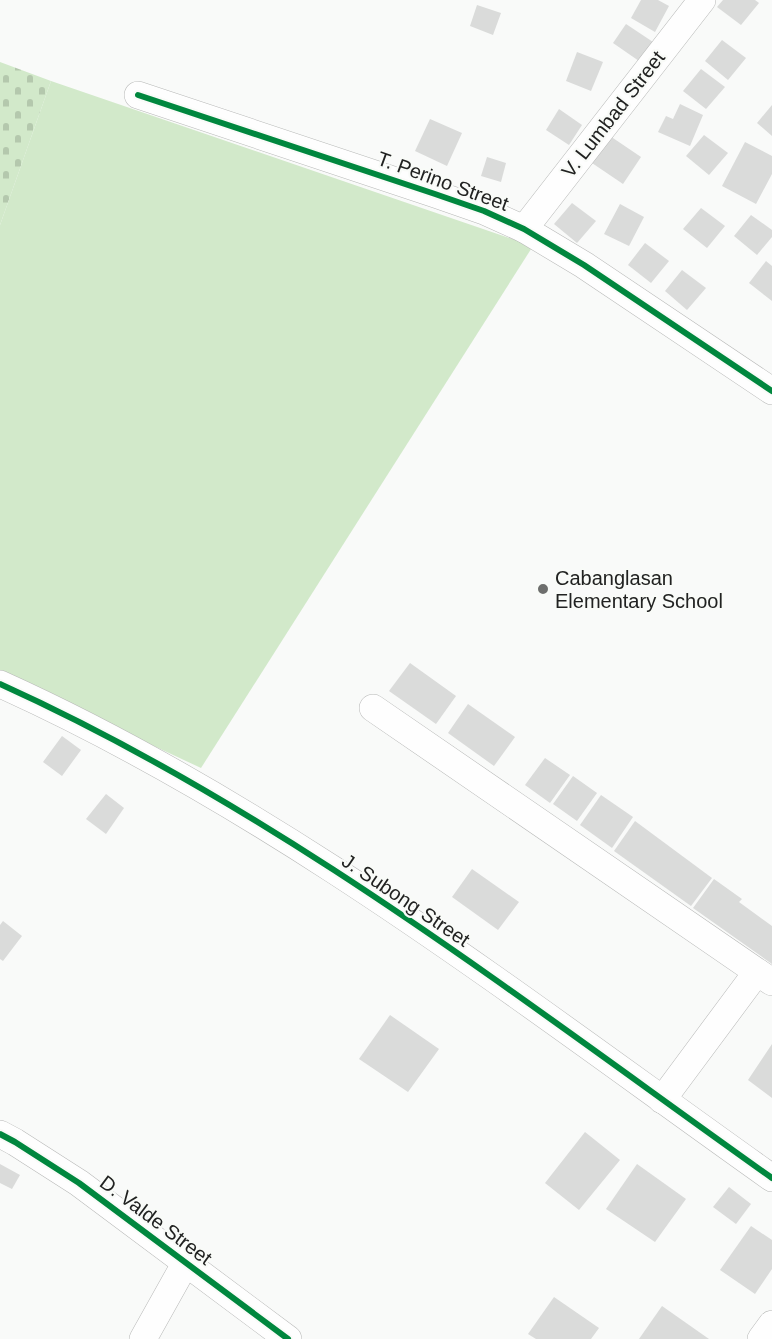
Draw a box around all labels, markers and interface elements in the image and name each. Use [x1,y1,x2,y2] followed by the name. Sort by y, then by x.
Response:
[557,46,669,181] street label: V. Lumbad Street
[374,147,512,215] street label: T. Perino Street
[555,567,723,612] place label: Cabanglasan Elementary School
[536,582,550,596] marker: Cabanglasan Elementary School
[338,849,474,951] street label: J. Subong Street
[96,1171,217,1269] street label: D. Valde Street

